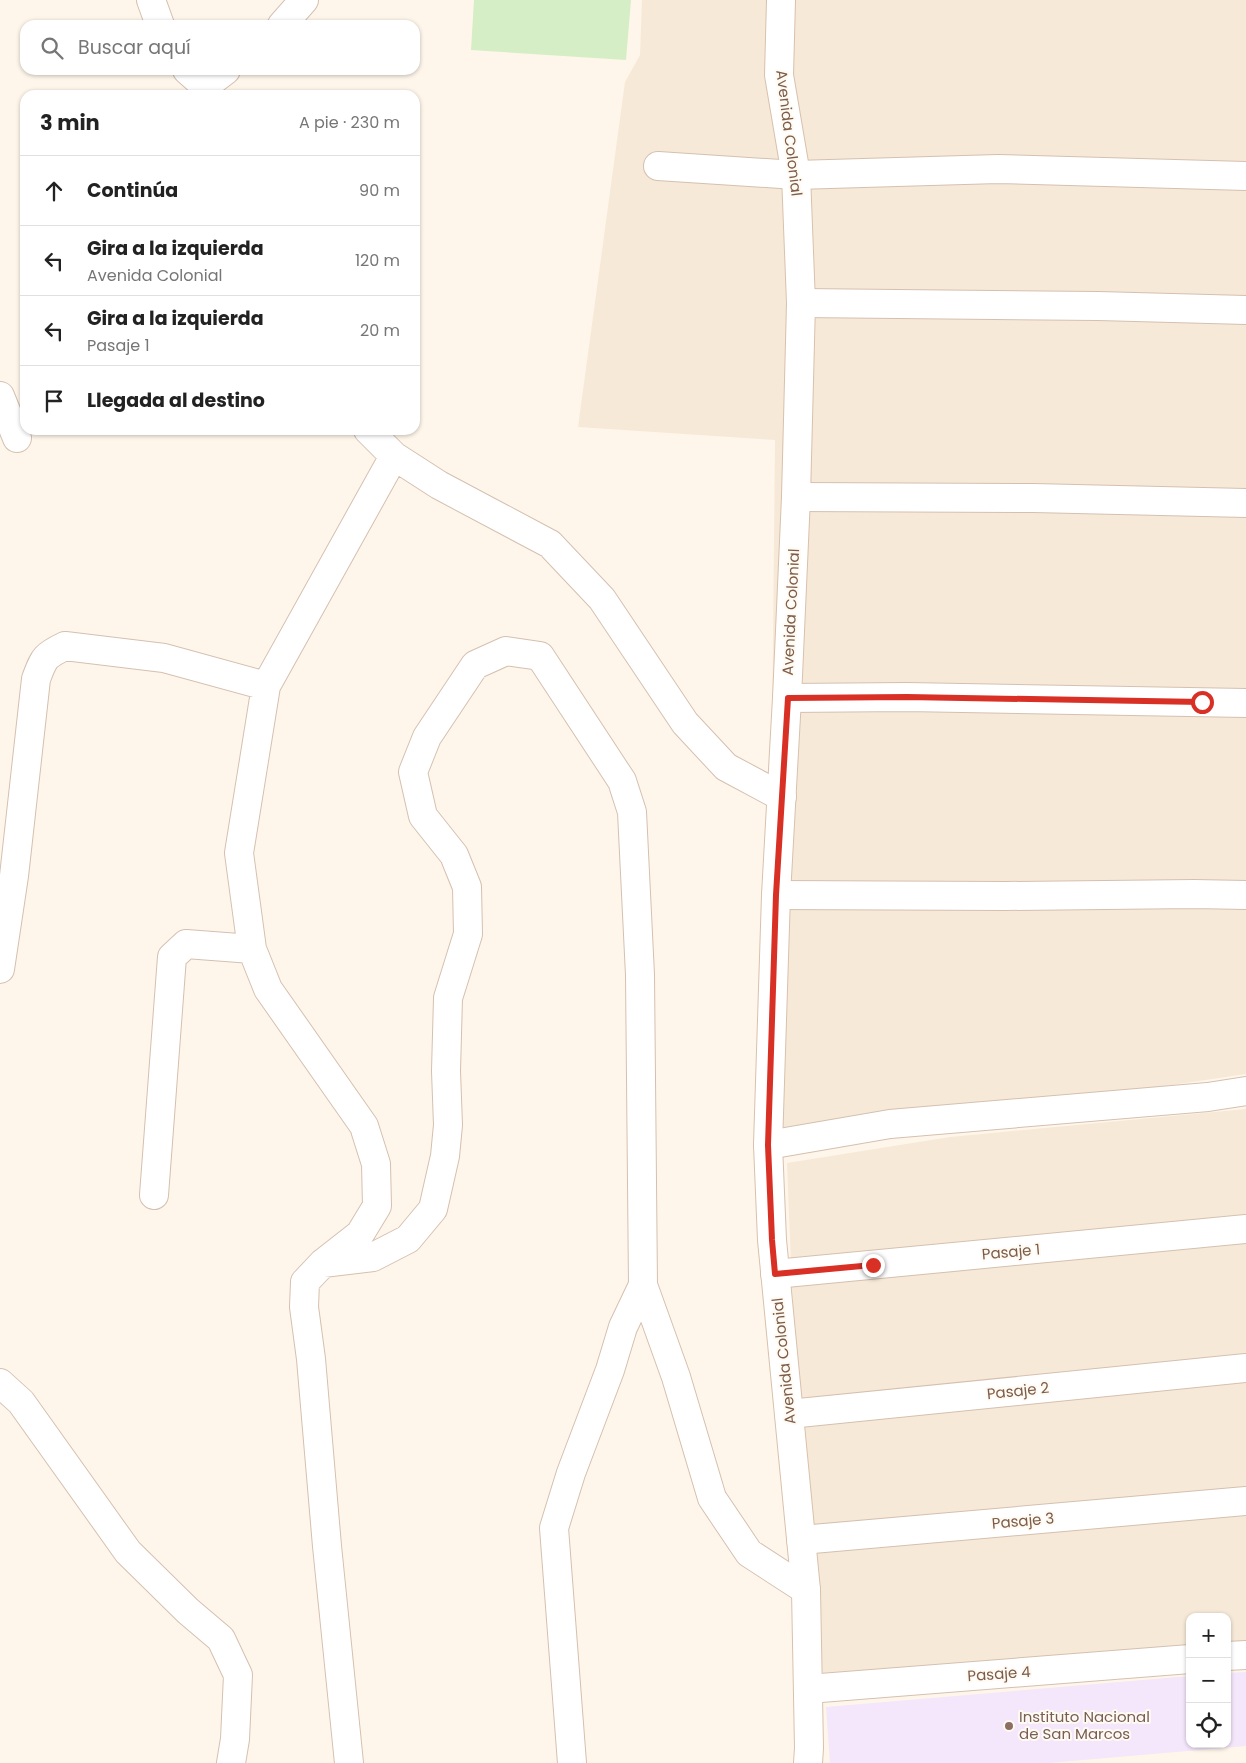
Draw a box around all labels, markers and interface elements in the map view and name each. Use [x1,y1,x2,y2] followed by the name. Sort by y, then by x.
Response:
[20,20,420,75] search box
[38,34,66,62] icon: search
[78,34,191,61] text: Buscar aquí
[771,69,808,197] street label: Avenida Colonial
[40,108,100,137] text: 3 min
[299,111,400,134] text: A pie · 230 m
[40,177,68,205] icon: ahead
[87,177,178,204] text: Continúa
[359,179,400,202] text: 90 m
[87,235,264,262] text: Gira a la izquierda
[40,247,68,275] icon: left
[355,249,400,272] text: 120 m
[87,264,222,287] text: Avenida Colonial
[87,305,264,332] text: Gira a la izquierda
[40,317,68,345] icon: left
[360,319,400,342] text: 20 m
[87,334,150,357] text: Pasaje 1
[40,387,68,415] icon: arrive
[87,387,265,414] text: Llegada al destino
[777,548,804,676] street label: Avenida Colonial
[1191,691,1214,714] route start
[981,1238,1041,1265] street label: Pasaje 1
[862,1254,885,1277] route end
[766,1297,801,1425] street label: Avenida Colonial
[986,1377,1050,1404] street label: Pasaje 2
[991,1507,1055,1534] street label: Pasaje 3
[1186,1613,1231,1748] map controls
[1186,1613,1231,1658] button: +
[1186,1658,1231,1703] button: −
[967,1661,1031,1686] street label: Pasaje 4
[1186,1703,1231,1748] button: locate
[1019,1706,1150,1744] place label: Instituto Nacional de San Marcos
[1003,1720,1015,1732] marker: Instituto Nacional de San Marcos

